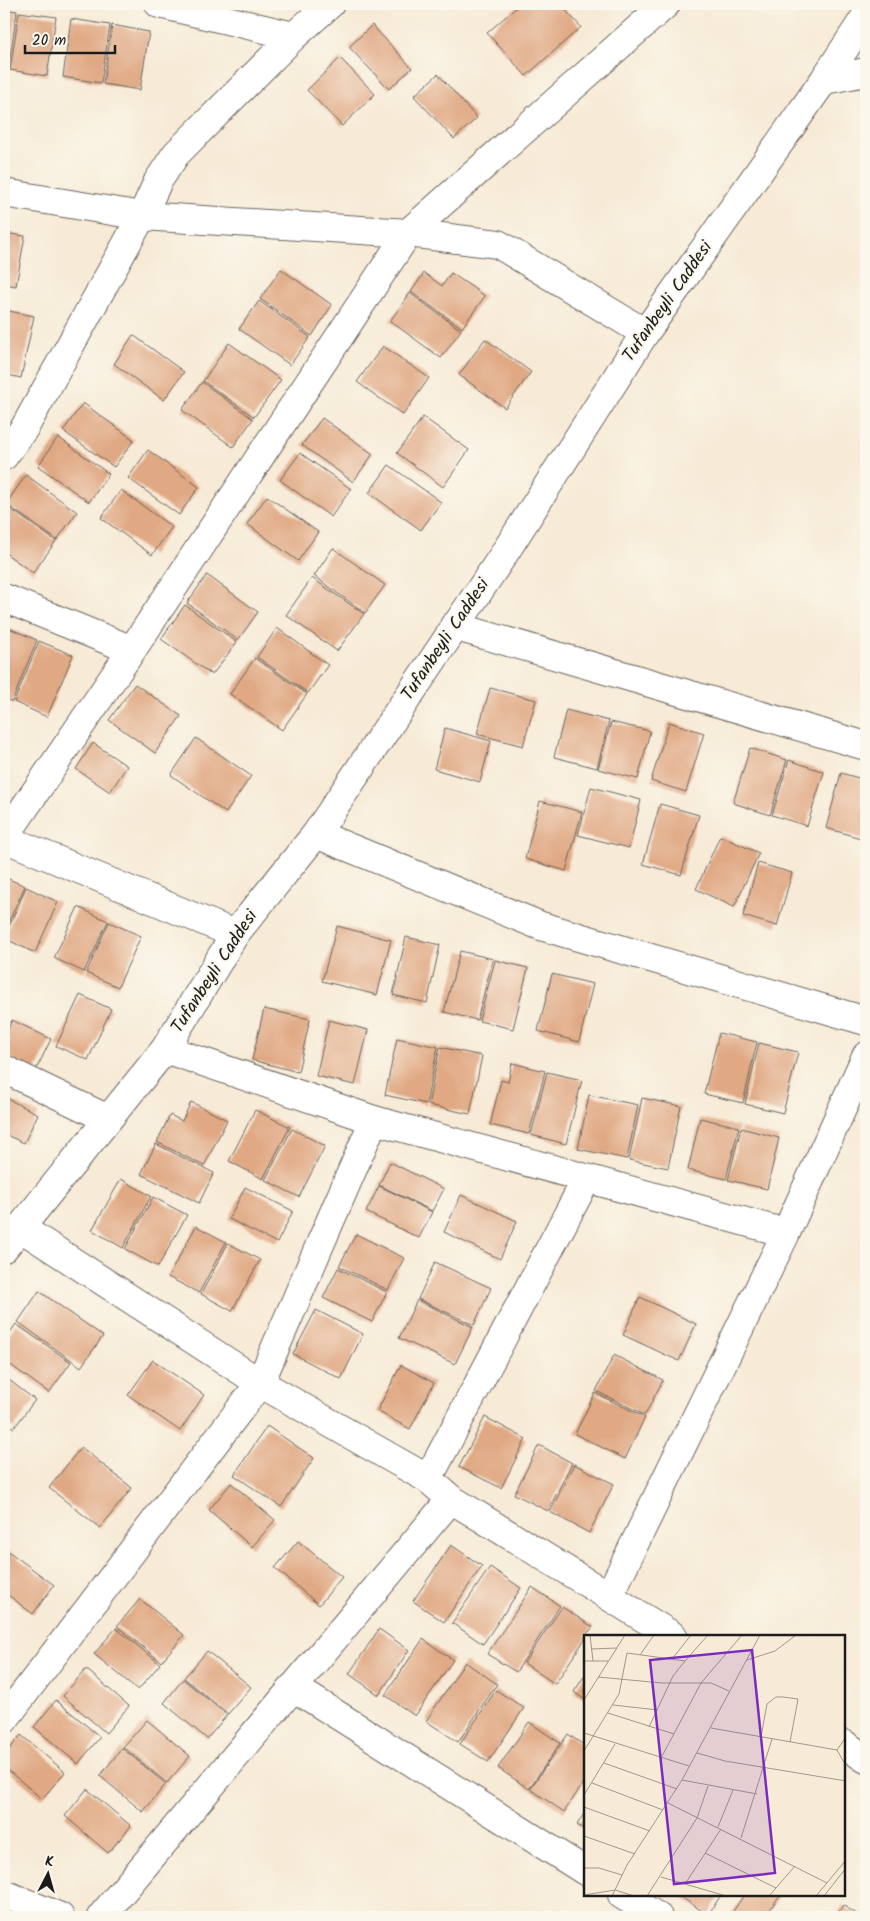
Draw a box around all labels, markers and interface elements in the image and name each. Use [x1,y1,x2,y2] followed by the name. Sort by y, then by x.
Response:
[25,22,115,54] scale bar
[32,29,66,53] text: 20 m
[615,235,721,369] street label: Tufanbeyli Caddesi
[394,572,498,707] street label: Tufanbeyli Caddesi
[164,904,266,1040] street label: Tufanbeyli Caddesi
[584,1635,845,1896] inset map
[22,1848,72,1898] north arrow
[44,1851,55,1874] text: K

